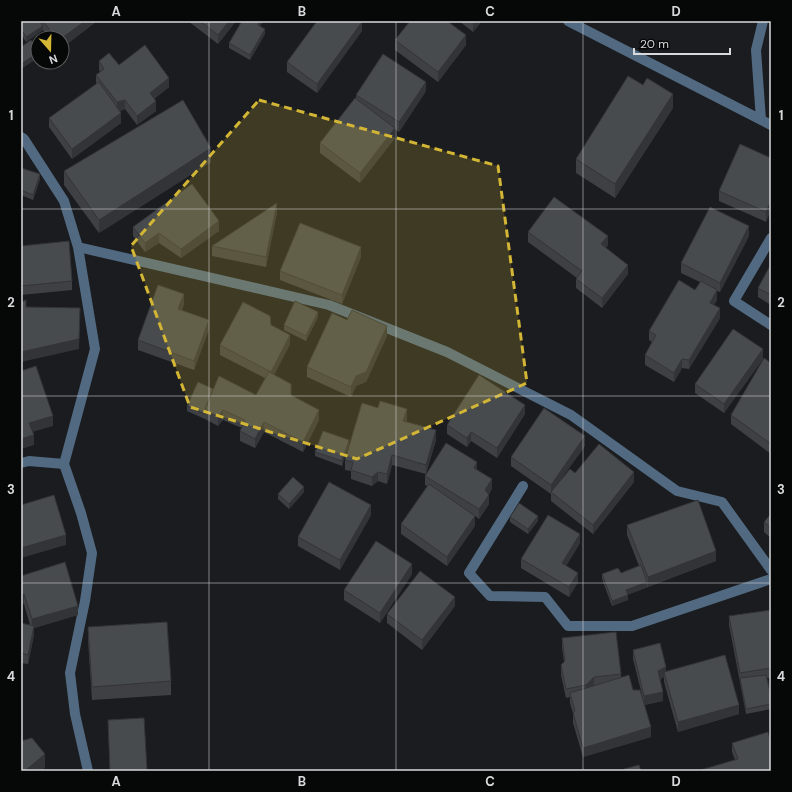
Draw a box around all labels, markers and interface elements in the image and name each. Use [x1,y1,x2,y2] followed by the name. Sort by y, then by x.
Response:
[111,3,121,20] text: A
[298,3,306,20] text: B
[485,3,495,20] text: C
[671,3,681,20] text: D
[30,30,70,70] north arrow
[634,30,730,56] scale bar
[640,36,669,52] text: 20 m
[47,51,60,67] text: N
[9,107,13,124] text: 1
[779,107,783,124] text: 1
[7,294,15,311] text: 2
[777,294,785,311] text: 2
[7,481,15,498] text: 3
[777,481,785,498] text: 3
[7,668,15,685] text: 4
[777,668,785,685] text: 4
[111,773,121,790] text: A
[298,773,306,790] text: B
[485,773,495,790] text: C
[671,773,681,790] text: D

